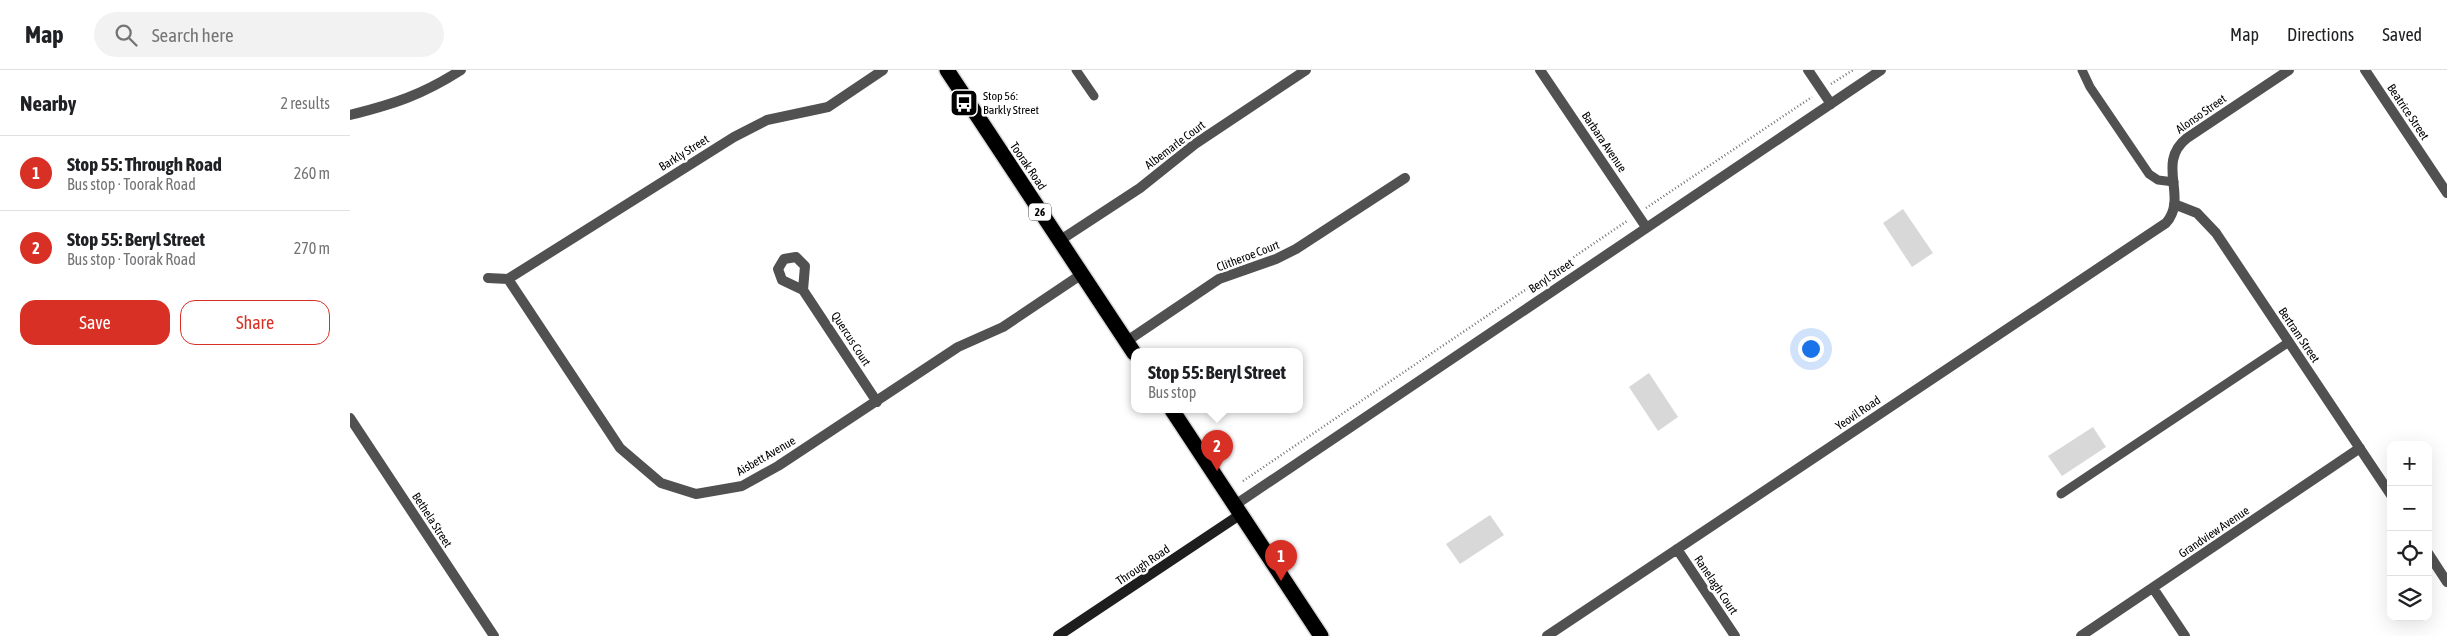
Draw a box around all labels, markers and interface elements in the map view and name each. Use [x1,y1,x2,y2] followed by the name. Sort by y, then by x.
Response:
[94,12,444,57] search box
[25,21,64,48] text: Map
[112,21,140,49] icon: search
[152,24,234,46] text: Search here
[2230,24,2259,45] text: Map
[2287,24,2354,45] text: Directions
[2382,24,2422,45] text: Saved
[2384,81,2432,143] street label: Beatrice Street
[949,88,979,118] bus stop icon: Stop 56: Barkly Street
[983,89,1040,117] place label: Stop 56: Barkly Street
[20,91,76,115] text: Nearby
[2173,91,2229,136] street label: Alonso Street
[280,94,330,112] text: 2 results
[1579,109,1629,175] street label: Barbara Avenue
[1142,117,1208,172] street label: Albemarle Court
[657,132,712,174] street label: Barkly Street
[1007,139,1049,193] street label: Toorak Road
[67,153,222,175] text: Stop 55: Through Road
[32,164,40,182] text: 1
[294,164,330,182] text: 260 m
[67,175,196,193] text: Bus stop · Toorak Road
[1029,204,1051,220] road number: 26
[67,228,205,250] text: Stop 55: Beryl Street
[1215,237,1282,274] street label: Clitheroe Court
[32,239,40,257] text: 2
[294,239,330,257] text: 270 m
[67,250,196,268] text: Bus stop · Toorak Road
[1526,256,1576,296] street label: Beryl Street
[20,300,170,345] button: Save
[180,300,330,345] button: Share
[2275,305,2323,366] street label: Bertram Street
[828,309,874,369] street label: Quercus Court
[1798,336,1824,362] your location
[1131,348,1303,413] popup
[1148,361,1286,383] text: Stop 55: Beryl Street
[1148,383,1196,401] text: Bus stop
[1833,393,1883,433] street label: Yeovil Road
[1201,430,1233,471] pin: 2
[734,433,798,479] street label: Aisbett Avenue
[2387,441,2432,621] map controls
[2387,441,2432,486] button: +
[2387,486,2432,531] button: −
[409,490,455,551] street label: Bethela Street
[2176,503,2252,561] street label: Grandview Avenue
[2387,531,2432,576] button: locate
[1265,540,1297,581] pin: 1
[1114,542,1172,588] street label: Through Road
[1691,553,1741,618] street label: Ranelagh Court
[2387,576,2432,621] button: layers

